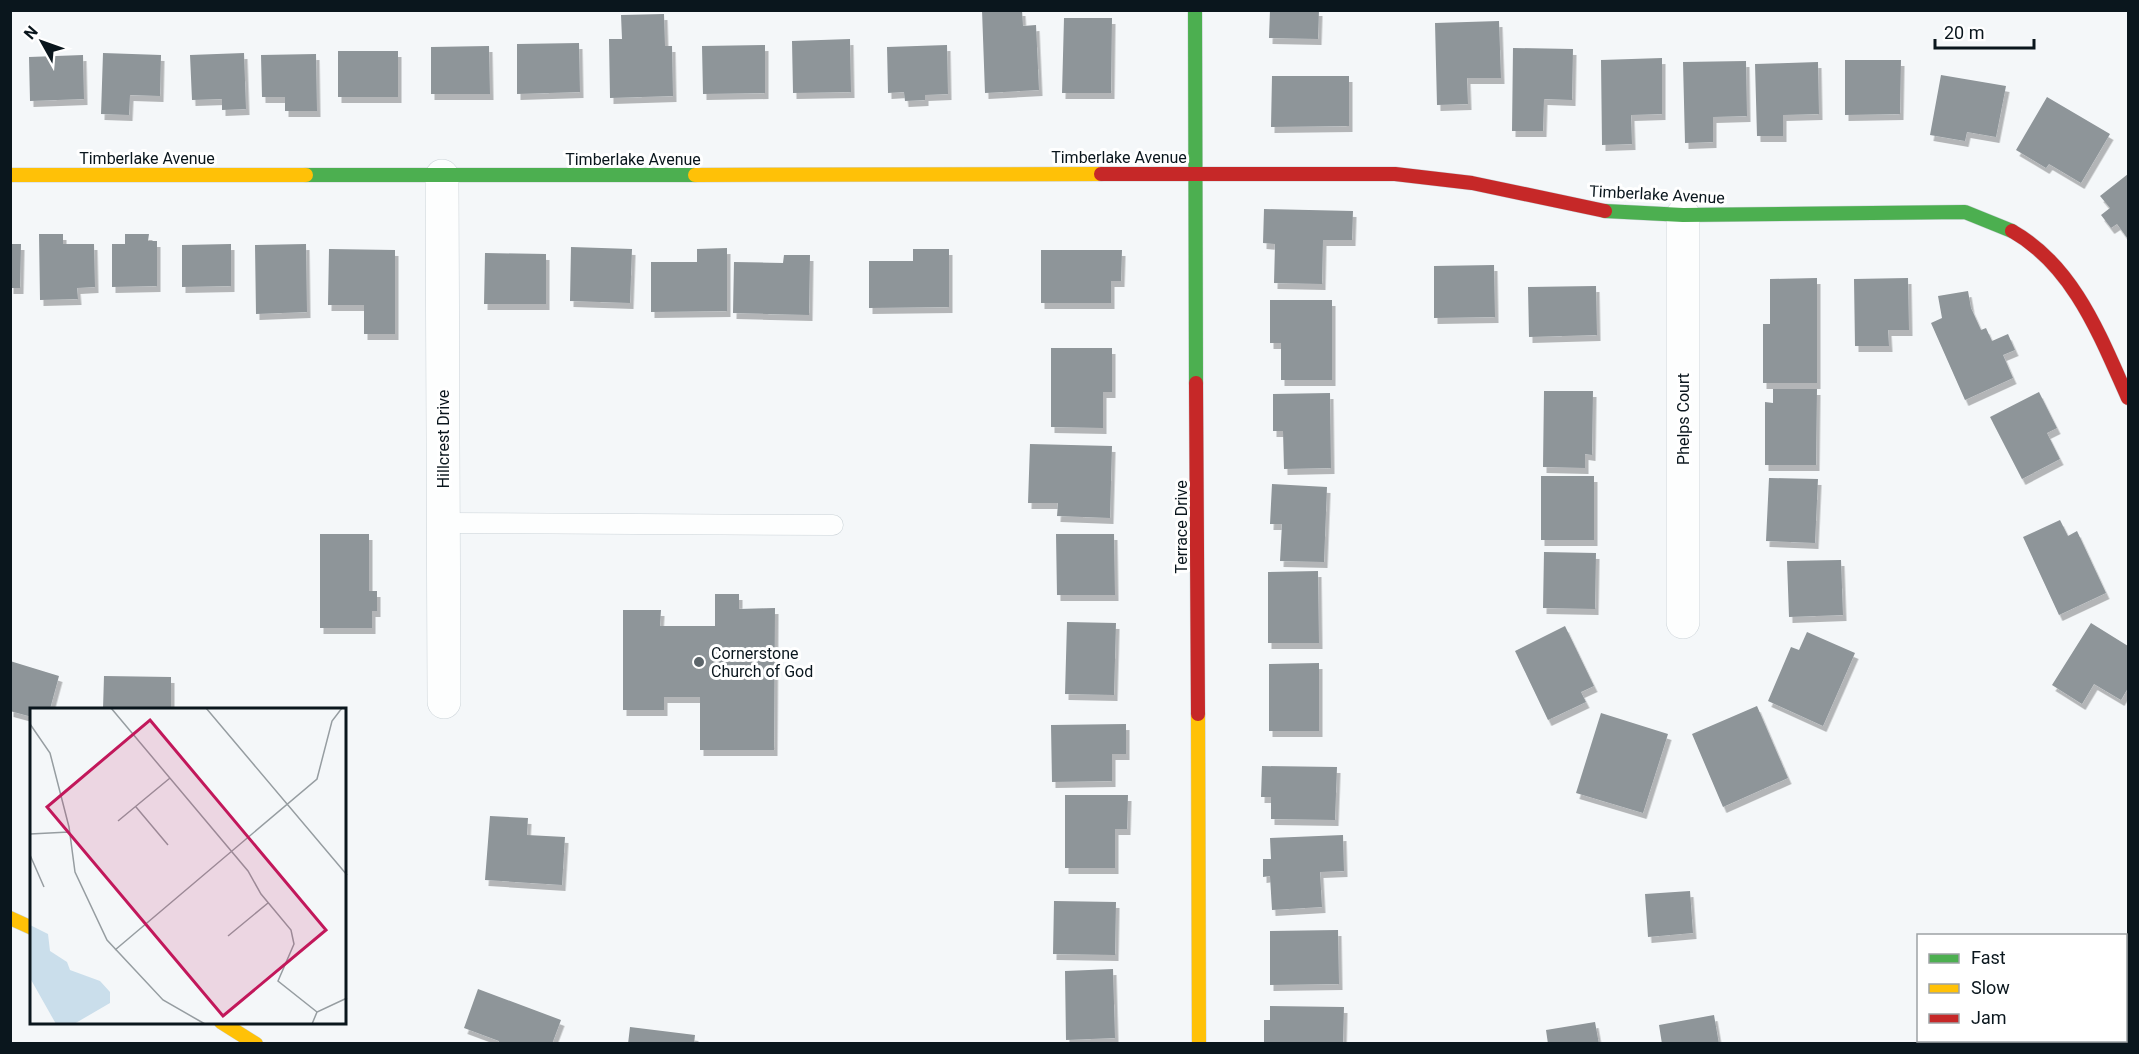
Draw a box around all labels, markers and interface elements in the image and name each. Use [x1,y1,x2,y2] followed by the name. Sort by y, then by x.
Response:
[12,12,72,72] north arrow
[1935,12,2034,50] scale bar
[20,22,42,43] text: N
[1944,22,1984,43] text: 20 m
[1051,148,1187,167] street label: Timberlake Avenue
[79,149,215,168] street label: Timberlake Avenue
[565,150,701,169] street label: Timberlake Avenue
[1589,181,1725,208] street label: Timberlake Avenue
[1674,373,1693,465] street label: Phelps Court
[434,390,453,488] street label: Hillcrest Drive
[1172,480,1191,574] street label: Terrace Drive
[711,644,813,681] place label: Cornerstone Church of God
[692,655,706,669] marker: Cornerstone Church of God
[30,708,346,1024] inset map
[1917,934,2127,1042] legend
[1971,947,2006,968] text: Fast
[1971,977,2010,998] text: Slow
[1971,1007,2007,1028] text: Jam

